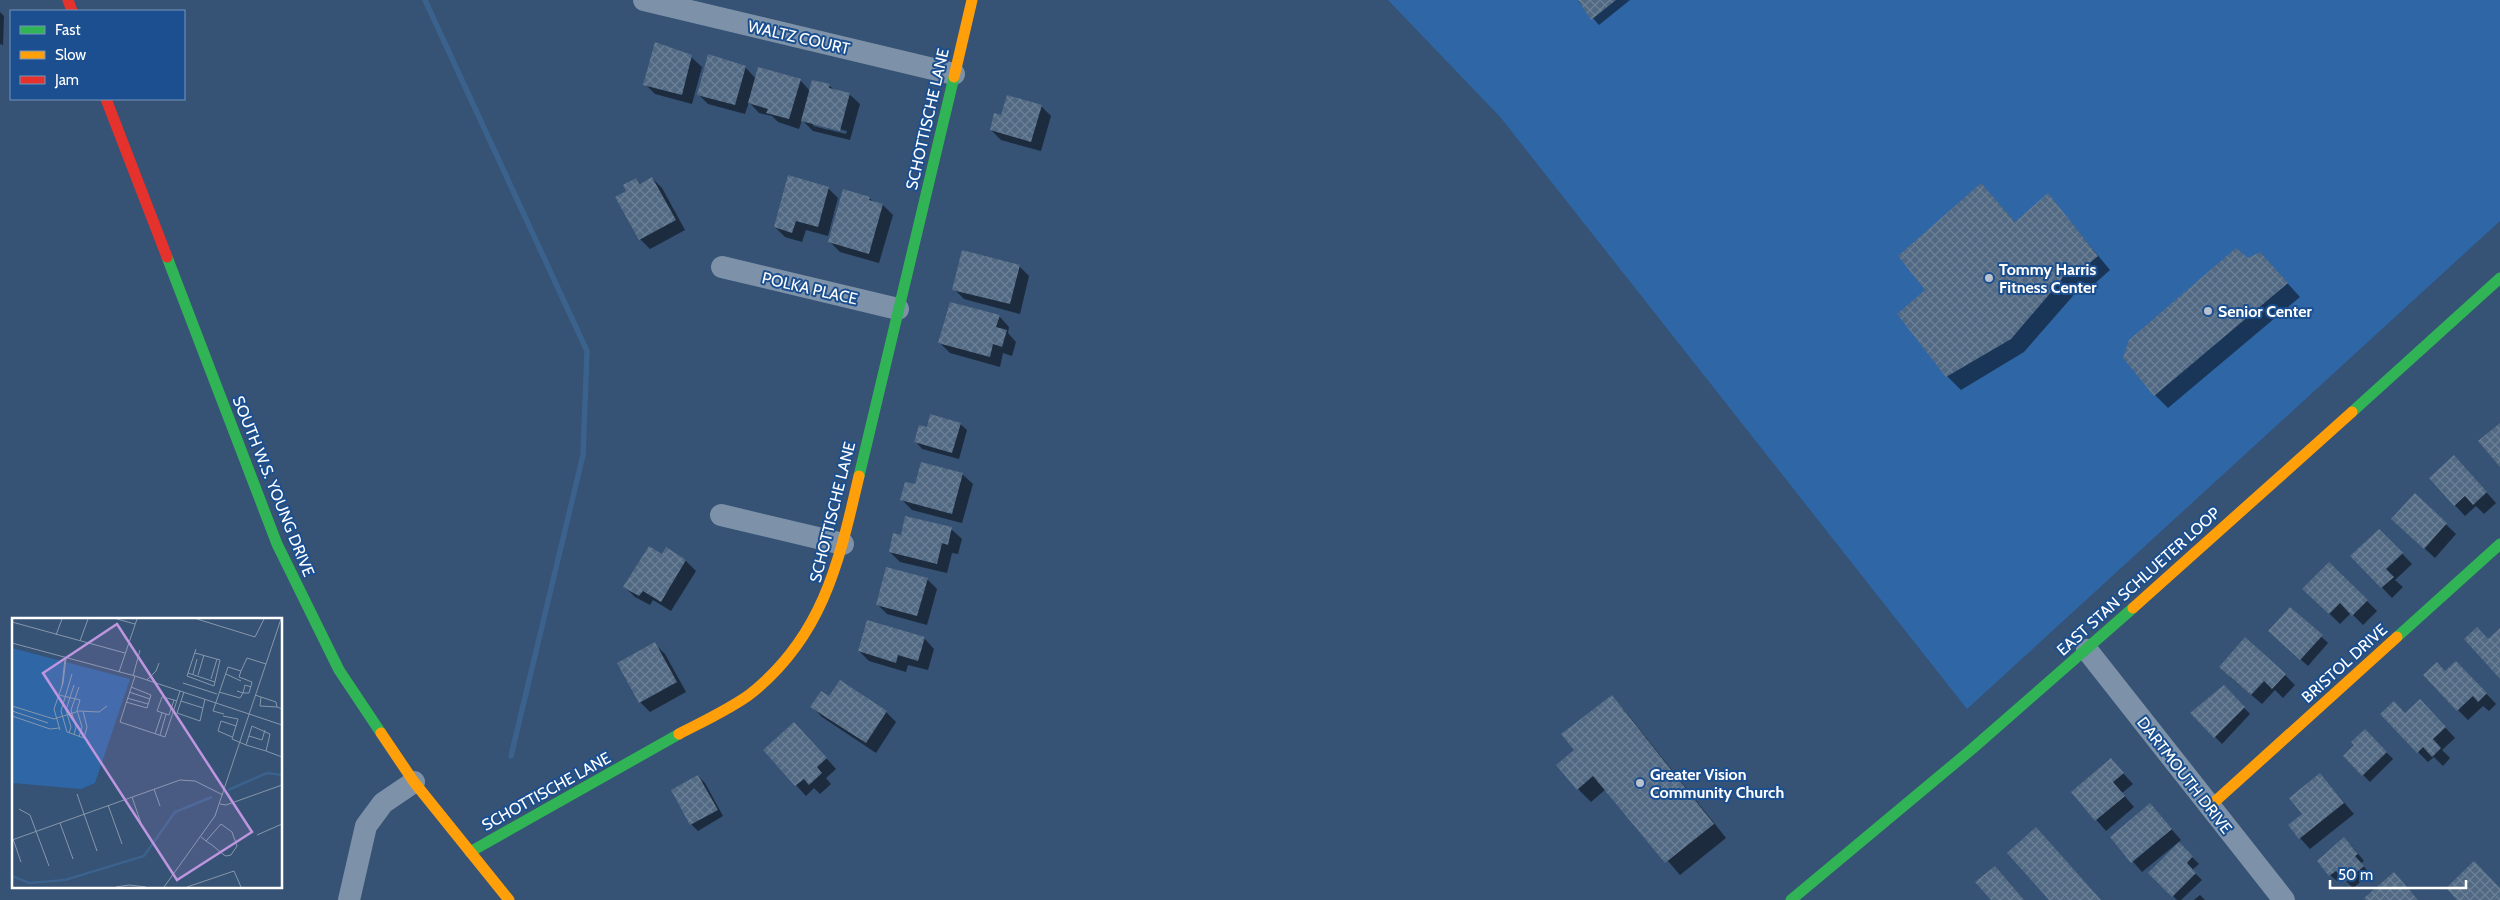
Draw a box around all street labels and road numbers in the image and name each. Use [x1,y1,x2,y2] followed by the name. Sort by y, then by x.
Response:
[746,17,852,59] street label: WALTZ COURT
[902,46,953,192] street label: SCHOTTISCHE LANE
[760,268,860,309] street label: POLKA PLACE
[229,393,319,579] street label: SOUTH W.S. YOUNG DRIVE
[806,440,859,585] street label: SCHOTTISCHE LANE
[2053,503,2224,660] street label: EAST STAN SCHLUETER LOOP
[2298,620,2391,707] street label: BRISTOL DRIVE
[2133,713,2236,838] street label: DARTMOUTH DRIVE
[478,748,614,835] street label: SCHOTTISCHE LANE

